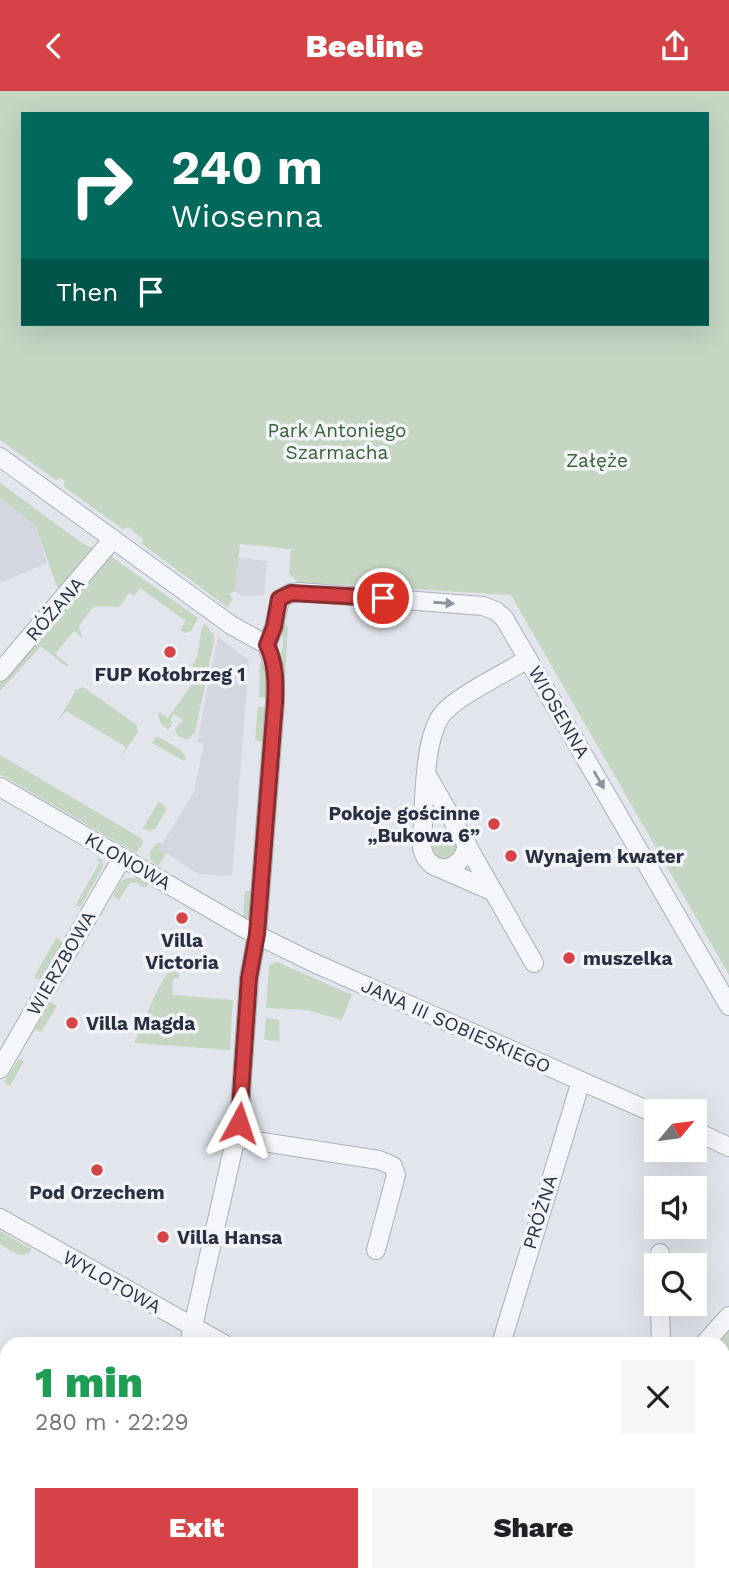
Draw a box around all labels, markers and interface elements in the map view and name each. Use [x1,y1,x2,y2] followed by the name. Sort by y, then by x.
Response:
[35,27,73,65] icon: back
[305,27,424,65] text: Beeline
[656,27,694,65] icon: share
[171,138,323,196] text: 240 m
[56,140,147,231] icon: right
[171,197,323,235] text: Wiosenna
[132,273,170,311] icon: arrive
[56,277,118,307] text: Then
[268,419,407,464] park label: Park Antoniego Szarmacha
[566,449,628,472] park label: Załęże
[353,568,413,628] pin
[21,572,89,646] street label: RÓŻANA
[364,579,402,617] icon: arrive
[433,598,455,609] one-way arrow
[162,644,178,660] marker: FUP Kołobrzeg 1
[523,662,595,763] street label: WIOSENNA
[95,663,245,686] place label: FUP Kołobrzeg 1
[592,771,605,790] one-way arrow
[329,802,480,847] place label: Pokoje gościnne „Bukowa 6”
[486,816,502,832] marker: Pokoje gościnne „Bukowa 6”
[81,827,176,895] street label: KLONOWA
[525,845,685,868] place label: Wynajem kwater
[503,848,519,864] marker: Wynajem kwater
[22,906,100,1019] street label: WIERZBOWA
[174,910,190,926] marker: Villa Victoria
[145,929,219,974] place label: Villa Victoria
[583,947,672,970] place label: muszelka
[561,950,577,966] marker: muszelka
[358,974,554,1078] street label: JANA III SOBIESKIEGO
[86,1012,195,1035] place label: Villa Magda
[64,1015,80,1031] marker: Villa Magda
[202,1086,276,1160] position arrow
[644,1099,707,1162] north arrow
[644,1099,707,1316] map controls
[89,1162,105,1178] marker: Pod Orzechem
[518,1172,562,1252] street label: PRÓŻNA
[644,1176,707,1239] button: sound
[29,1181,165,1204] place label: Pod Orzechem
[177,1226,282,1249] place label: Villa Hansa
[155,1229,171,1245] marker: Villa Hansa
[59,1246,165,1319] street label: WYLOTOWA
[644,1253,707,1316] button: search
[35,1358,143,1407] text: 1 min
[621,1360,695,1434] button: close
[35,1409,189,1436] text: 280 m · 22:29
[35,1488,358,1568] button: Exit
[372,1488,695,1568] button: Share

